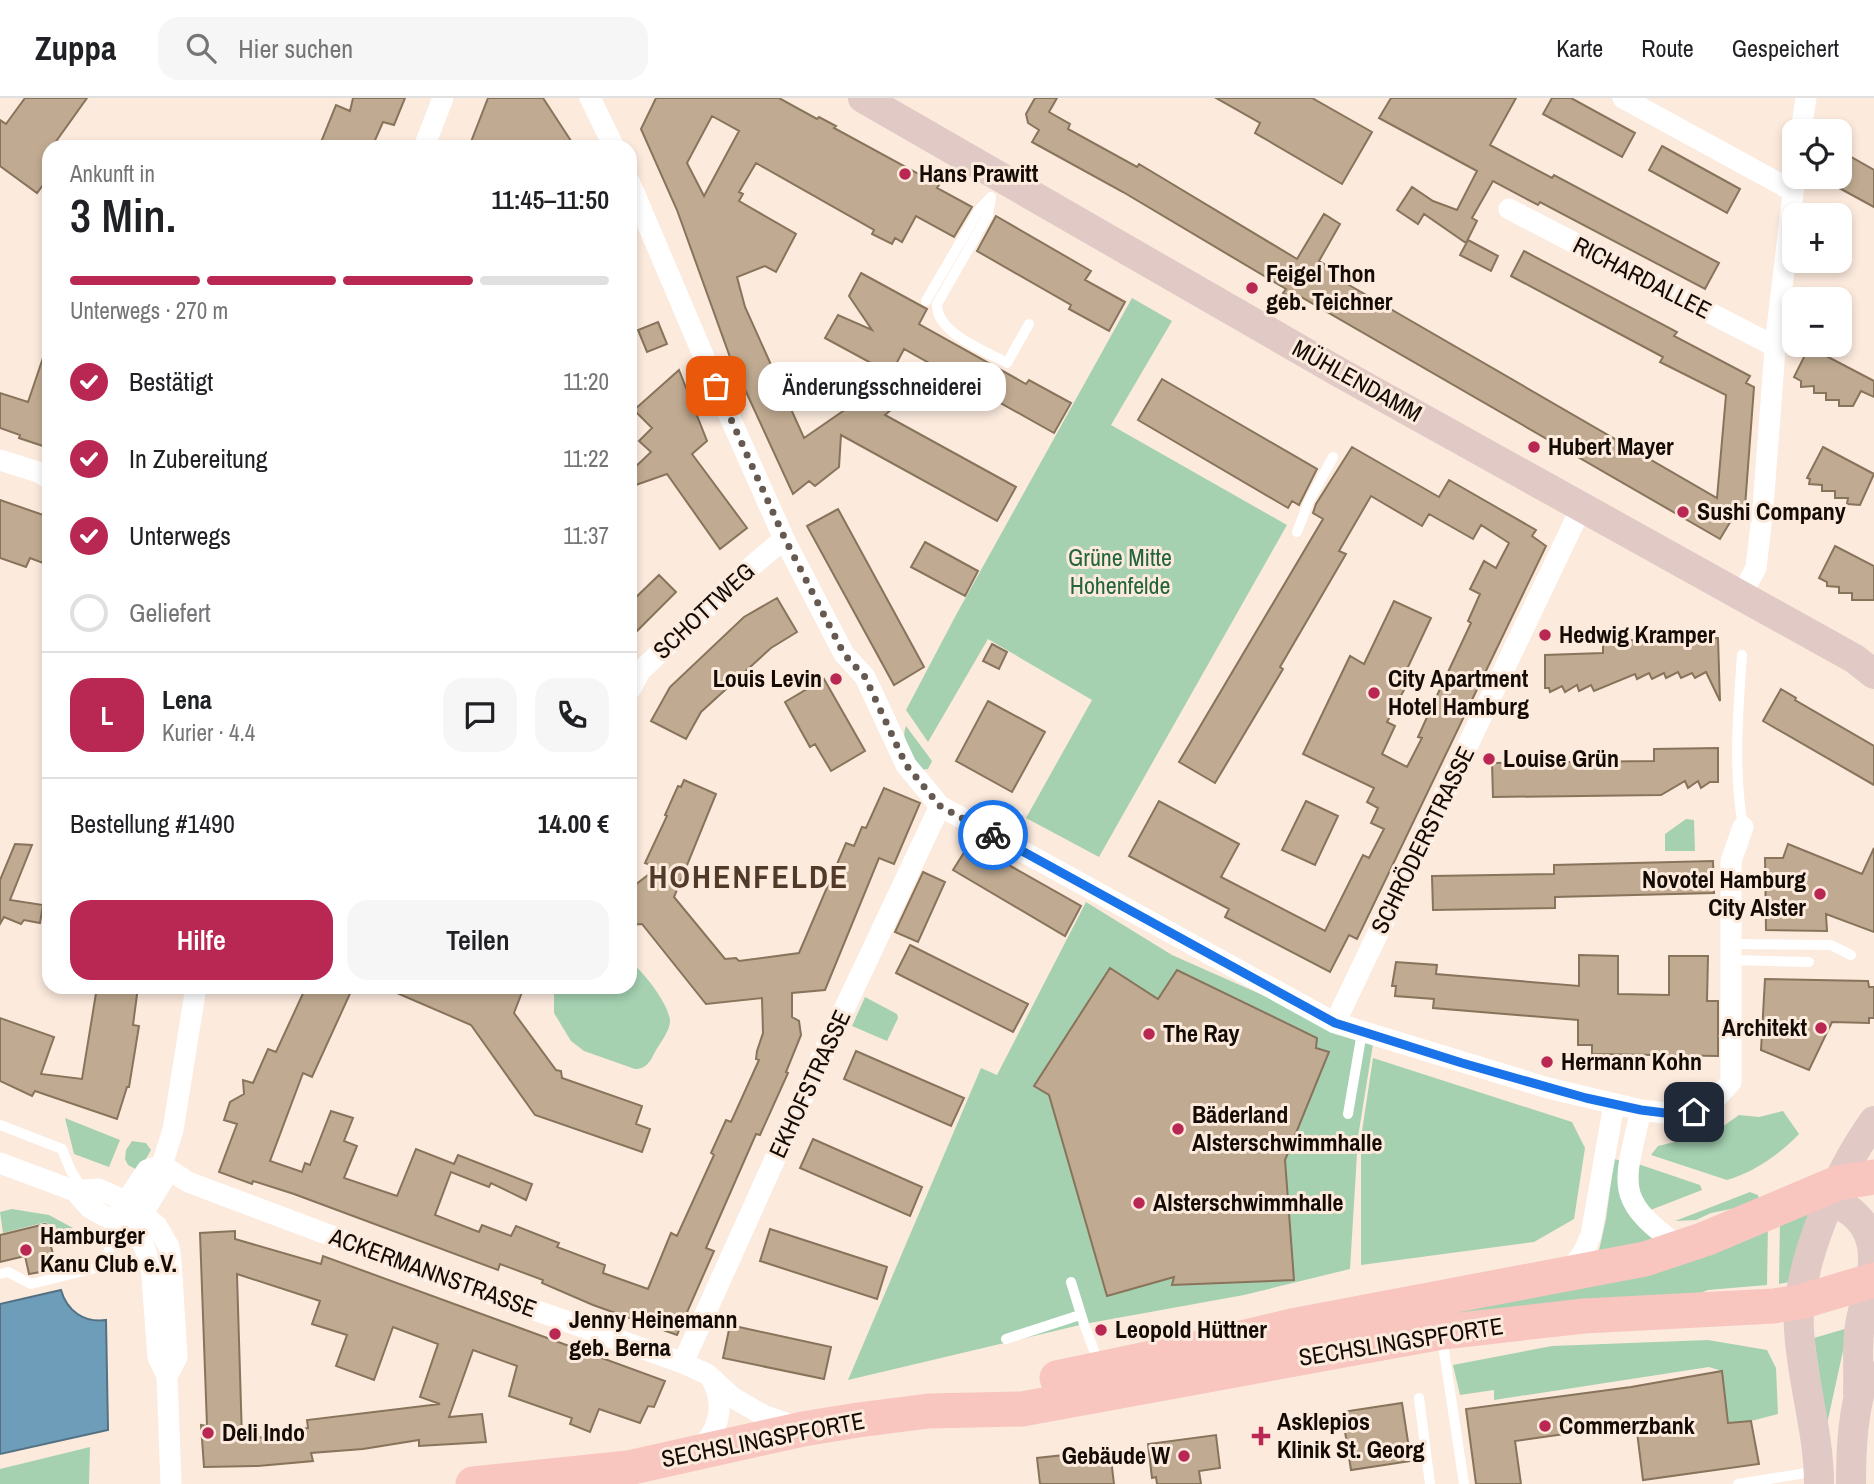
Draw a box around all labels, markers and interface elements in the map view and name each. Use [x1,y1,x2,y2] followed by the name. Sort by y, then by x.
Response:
[158,17,648,80] search box
[35,26,116,70] text: Zuppa
[182,29,220,67] icon: search
[238,31,353,66] text: Hier suchen
[1556,32,1603,64] text: Karte
[1641,32,1694,64] text: Route
[1732,32,1839,64] text: Gespeichert
[1782,119,1852,357] map controls
[1782,119,1852,189] button: locate
[919,157,1039,189] place label: Hans Prawitt
[70,158,155,189] text: Ankunft in
[897,166,913,182] marker: Hans Prawitt
[491,182,609,217] text: 11:45–11:50
[70,184,176,246] text: 3 Min.
[1782,203,1852,273] button: +
[1568,229,1717,326] street label: RICHARDALLEE
[1266,257,1393,317] place label: Feigel Thon geb. Teichner
[1244,280,1260,296] marker: Feigel Thon geb. Teichner
[1782,287,1852,357] button: −
[70,295,228,326] text: Unterwegs · 270 m
[1287,331,1428,429] street label: MÜHLENDAMM
[686,356,746,416] pin
[758,362,1006,410] callout: Änderungsschneiderei
[70,363,108,401] icon: check
[129,364,213,399] text: Bestätigt
[563,366,609,397] text: 11:20
[697,367,735,405] icon: bag
[782,371,982,402] text: Änderungsschneiderei
[1548,430,1674,462] place label: Hubert Mayer
[1526,439,1542,455] marker: Hubert Mayer
[70,440,108,478] icon: check
[129,441,268,476] text: In Zubereitung
[563,443,609,474] text: 11:22
[1697,495,1846,527] place label: Sushi Company
[1675,504,1691,520] marker: Sushi Company
[70,517,108,555] icon: check
[129,518,231,553] text: Unterwegs
[563,520,609,551] text: 11:37
[1068,541,1172,601] park label: Grüne Mitte Hohenfelde
[646,555,761,666] street label: SCHOTTWEG
[129,595,211,630] text: Geliefert
[1559,618,1716,650] place label: Hedwig Kramper
[1537,627,1553,643] marker: Hedwig Kramper
[713,662,822,694] place label: Louis Levin
[1388,662,1529,722] place label: City Apartment Hotel Hamburg
[828,671,844,687] marker: Louis Levin
[443,678,517,752] button: chat
[535,678,609,752] button: phone
[162,682,212,717] text: Lena
[1366,685,1382,701] marker: City Apartment Hotel Hamburg
[100,698,114,733] text: L
[162,717,255,748] text: Kurier · 4.4
[1363,741,1481,938] street label: SCHRÖDERSTRASSE
[1503,742,1619,774] place label: Louise Grün
[1481,751,1497,767] marker: Louise Grün
[958,800,1028,870] courier
[70,806,235,841] text: Bestellung #1490
[538,806,609,841] text: 14.00 €
[974,816,1012,854] icon: bike
[649,855,849,898] district label: HOHENFELDE
[1642,863,1806,923] place label: Novotel Hamburg City Alster
[1812,886,1828,902] marker: Novotel Hamburg City Alster
[70,900,333,980] button: Hilfe
[347,900,609,980] button: Teilen
[761,1004,857,1163] street label: EKHOFSTRASSE
[1722,1011,1807,1043] place label: Architekt
[1163,1017,1240,1049] place label: The Ray
[1813,1020,1829,1036] marker: Architekt
[1141,1026,1157,1042] marker: The Ray
[1561,1045,1702,1077] place label: Hermann Kohn
[1539,1054,1555,1070] marker: Hermann Kohn
[1664,1082,1724,1142] pin
[1675,1093,1713,1131] icon: home
[1192,1098,1382,1158] place label: Bäderland Alsterschwimmhalle
[1170,1121,1186,1137] marker: Bäderland Alsterschwimmhalle
[1153,1186,1343,1218] place label: Alsterschwimmhalle
[1131,1195,1147,1211] marker: Alsterschwimmhalle
[40,1219,177,1279] place label: Hamburger Kanu Club e.V.
[325,1219,541,1324] street label: ACKERMANNSTRASSE
[18,1242,34,1258] marker: Hamburger Kanu Club e.V.
[569,1303,737,1363] place label: Jenny Heinemann geb. Berna
[1296,1309,1505,1373] street label: SECHSLINGSPFORTE
[1115,1313,1267,1345] place label: Leopold Hüttner
[1093,1322,1109,1338] marker: Leopold Hüttner
[547,1326,563,1342] marker: Jenny Heinemann geb. Berna
[658,1404,867,1474] street label: SECHSLINGSPFORTE
[1277,1405,1425,1465] place label: Asklepios Klinik St. Georg
[1559,1409,1695,1441] place label: Commerzbank
[222,1416,305,1448] place label: Deli Indo
[1537,1418,1553,1434] marker: Commerzbank
[200,1425,216,1441] marker: Deli Indo
[1251,1426,1271,1446] marker: Asklepios Klinik St. Georg
[1062,1439,1170,1471] place label: Gebäude W
[1176,1448,1192,1464] marker: Gebäude W

